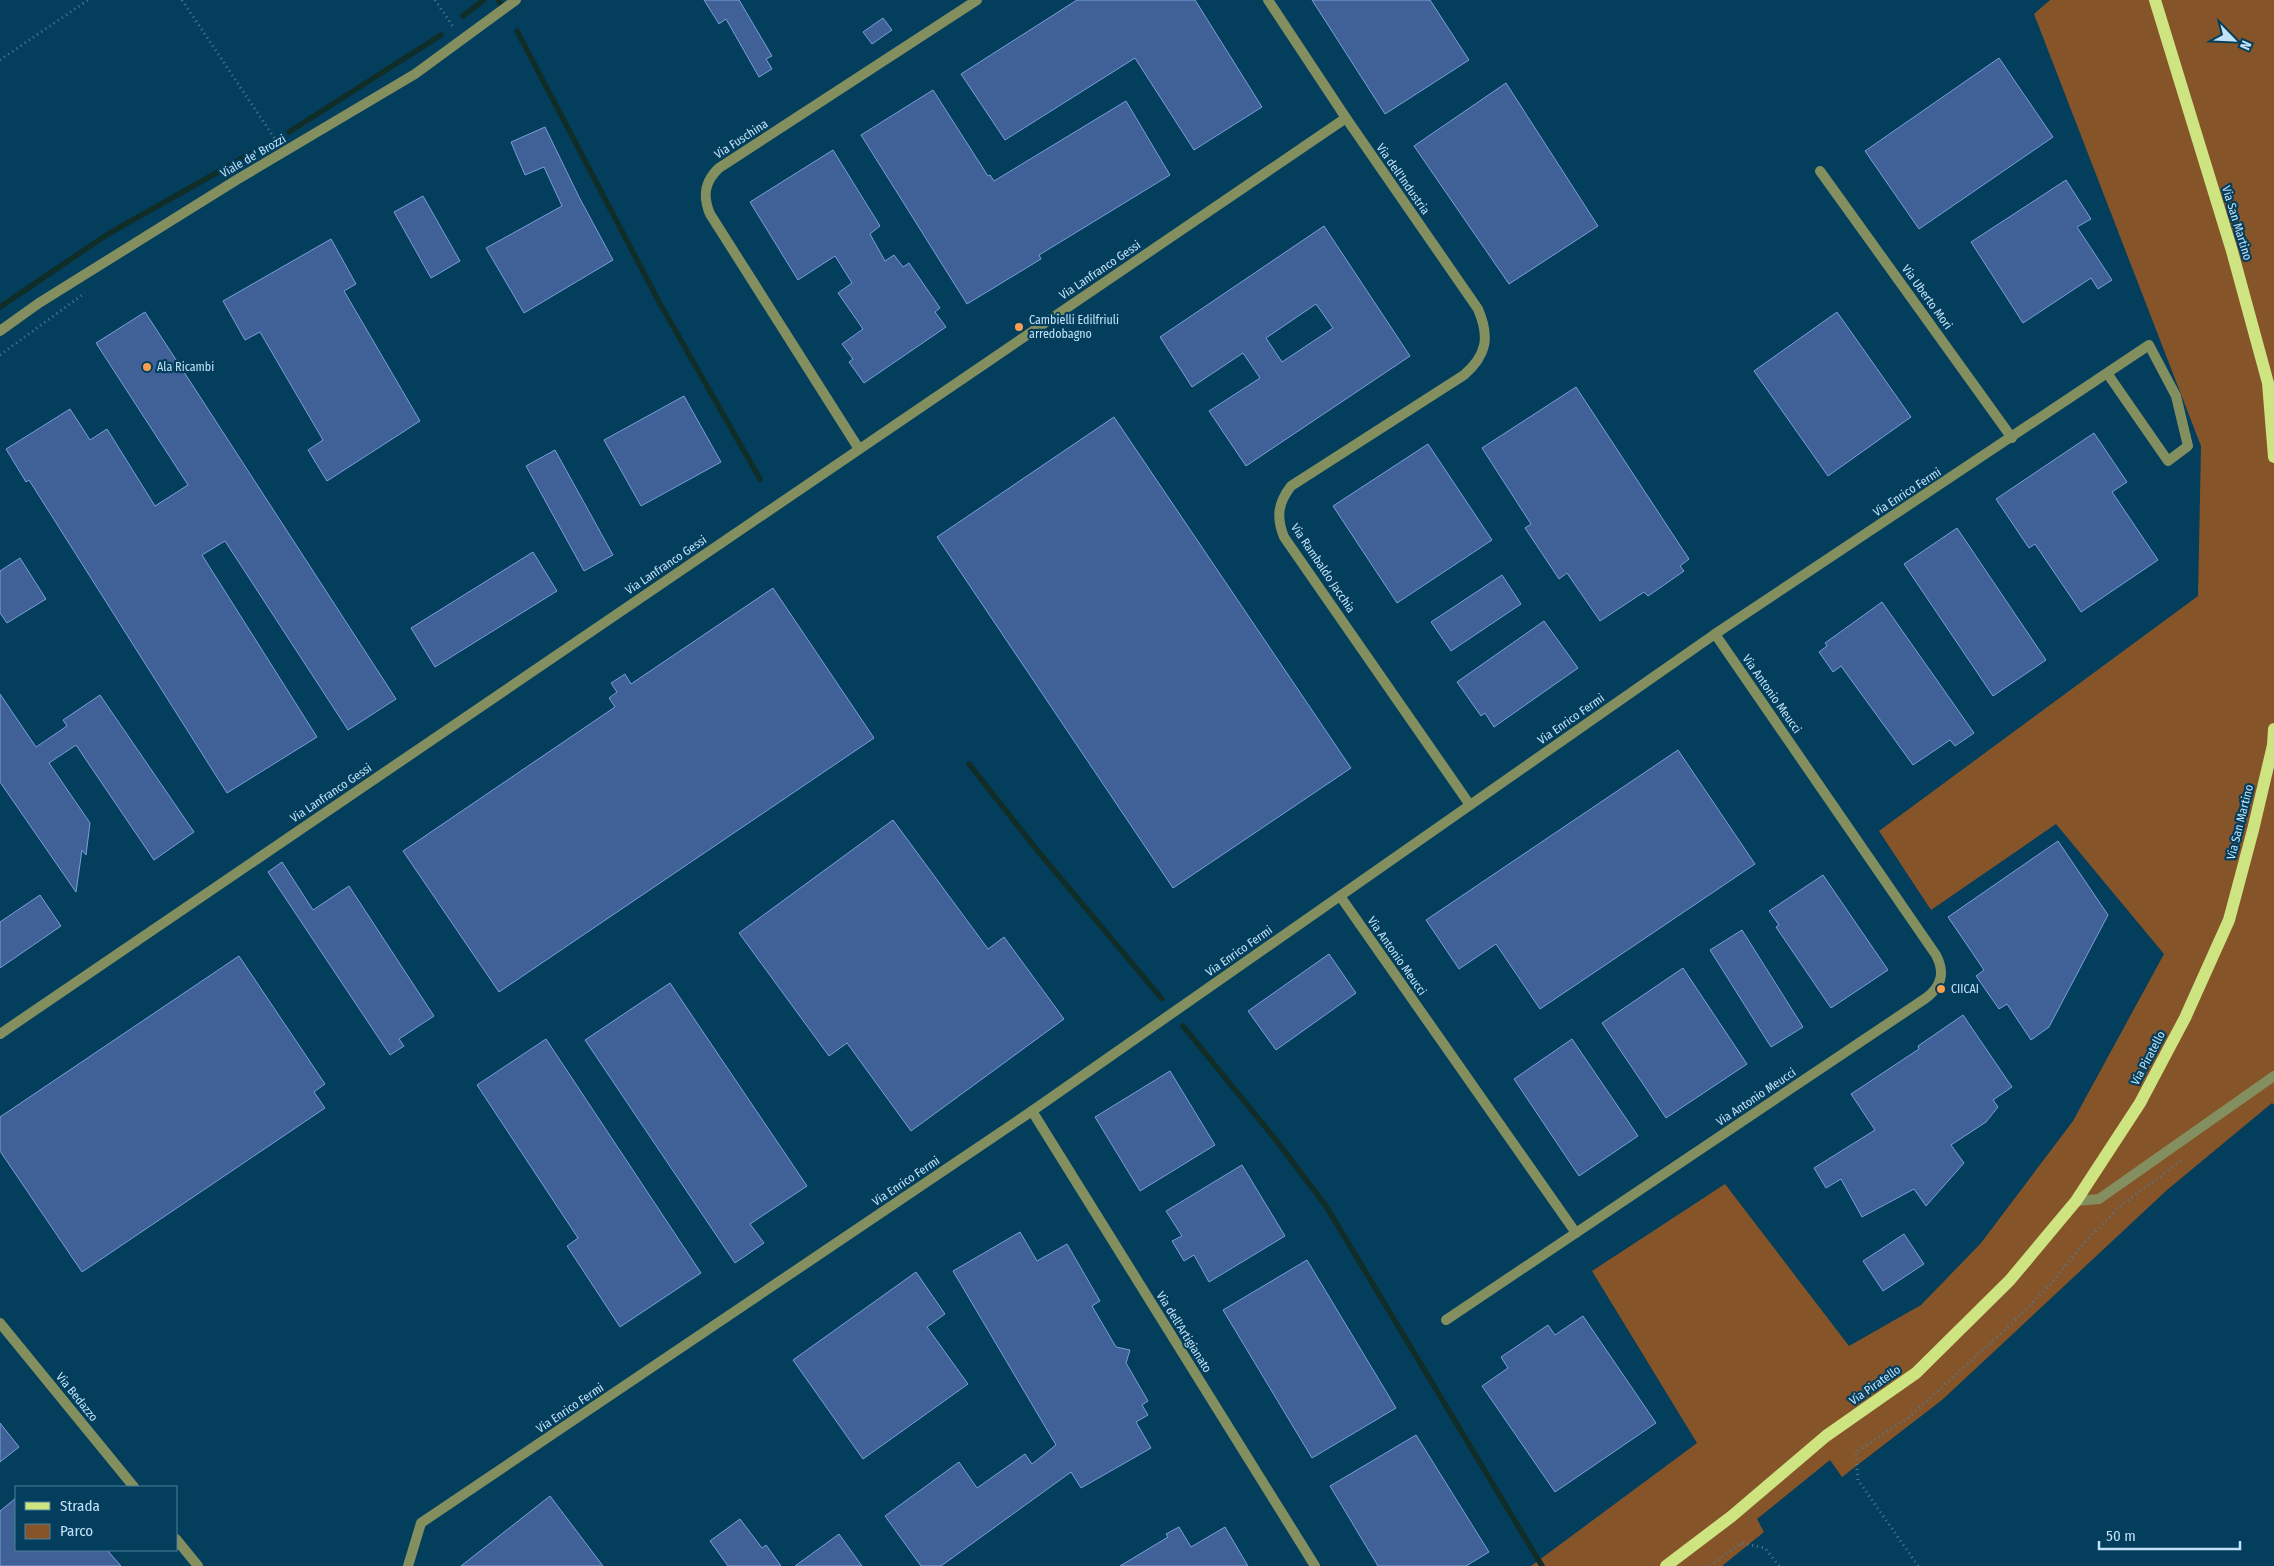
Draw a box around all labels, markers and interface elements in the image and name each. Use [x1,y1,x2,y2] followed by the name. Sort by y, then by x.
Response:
[2209,15,2259,65] north arrow
[2236,38,2255,52] text: N
[712,117,770,161] street label: Via Fuschina
[218,132,288,180] street label: Viale de' Brozzi
[1373,141,1433,217] street label: Via dell'Industria
[2219,184,2255,262] street label: Via San Martino
[1057,238,1143,302] street label: Via Lanfranco Gessi
[1899,262,1955,332] street label: Via Uberto Mori
[1029,313,1119,341] place label: Cambielli Edilfriuli arredobagno
[1013,321,1025,333] marker: Cambielli Edilfriuli arredobagno
[157,360,214,374] place label: Ala Ricambi
[141,361,153,373] marker: Ala Ricambi
[1870,465,1944,519] street label: Via Enrico Fermi
[1288,521,1358,615] street label: Via Rambaldo Jacchia
[623,533,709,597] street label: Via Lanfranco Gessi
[1740,652,1804,736] street label: Via Antonio Meucci
[1535,691,1607,747] street label: Via Enrico Fermi
[288,761,374,825] street label: Via Lanfranco Gessi
[2224,783,2256,861] street label: Via San Martino
[1365,914,1429,998] street label: Via Antonio Meucci
[1203,923,1275,979] street label: Via Enrico Fermi
[1951,982,1979,996] place label: CIICAI
[1935,983,1947,995] marker: CIICAI
[2128,1029,2168,1087] street label: Via Piratello
[1714,1065,1798,1129] street label: Via Antonio Meucci
[870,1153,942,1209] street label: Via Enrico Fermi
[1154,1289,1214,1375] street label: Via dell'Artigianato
[1847,1362,1903,1408] street label: Via Piratello
[53,1370,101,1424] street label: Via Bedazzo
[534,1380,606,1436] street label: Via Enrico Fermi
[15,1486,178,1551] legend
[60,1497,100,1515] text: Strada
[2099,1518,2240,1550] scale bar
[60,1522,93,1540] text: Parco
[2106,1527,2136,1545] text: 50 m

